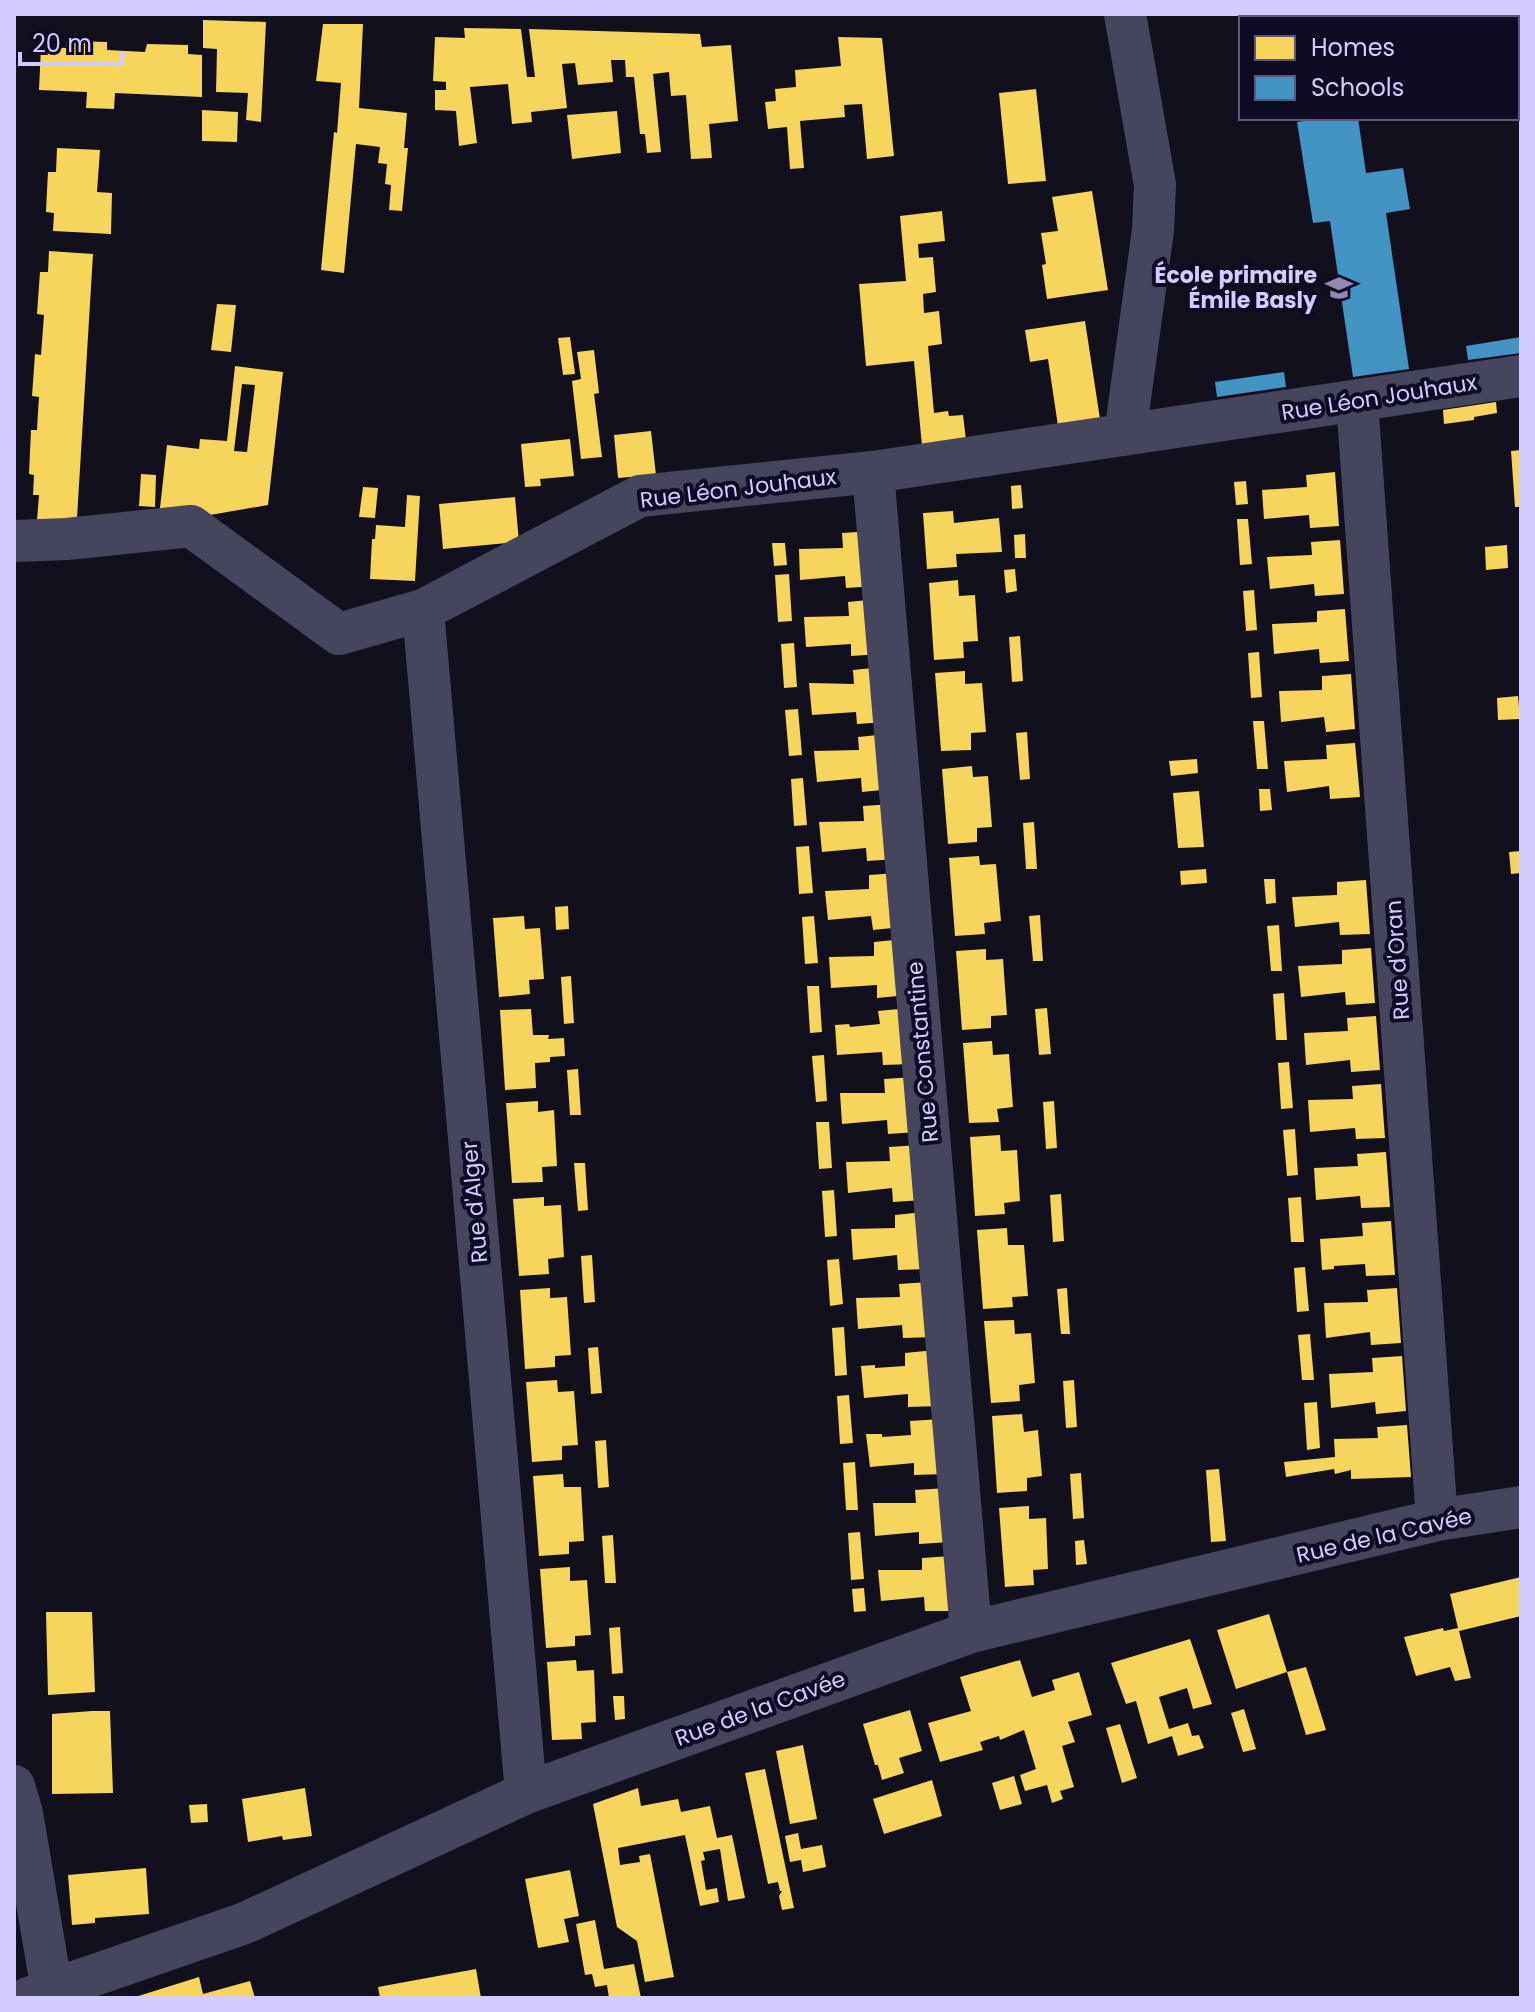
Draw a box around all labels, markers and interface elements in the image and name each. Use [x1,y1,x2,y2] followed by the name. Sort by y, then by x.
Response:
[20,16,122,66] scale bar
[1239,16,1519,120] legend
[32,27,92,60] text: 20 m
[1311,31,1395,64] text: Homes
[1311,71,1404,104] text: Schools
[1155,260,1317,316] place label: École primaire Émile Basly
[1324,273,1354,303] school or university icon: École primaire Émile Basly
[1279,367,1480,428] street label: Rue Léon Jouhaux
[638,461,838,516] street label: Rue Léon Jouhaux
[1378,899,1417,1021] street label: Rue d'Oran
[899,960,946,1144] street label: Rue Constantine
[454,1140,495,1264] street label: Rue d'Alger
[1293,1500,1475,1571] street label: Rue de la Cavée
[671,1663,850,1754] street label: Rue de la Cavée

